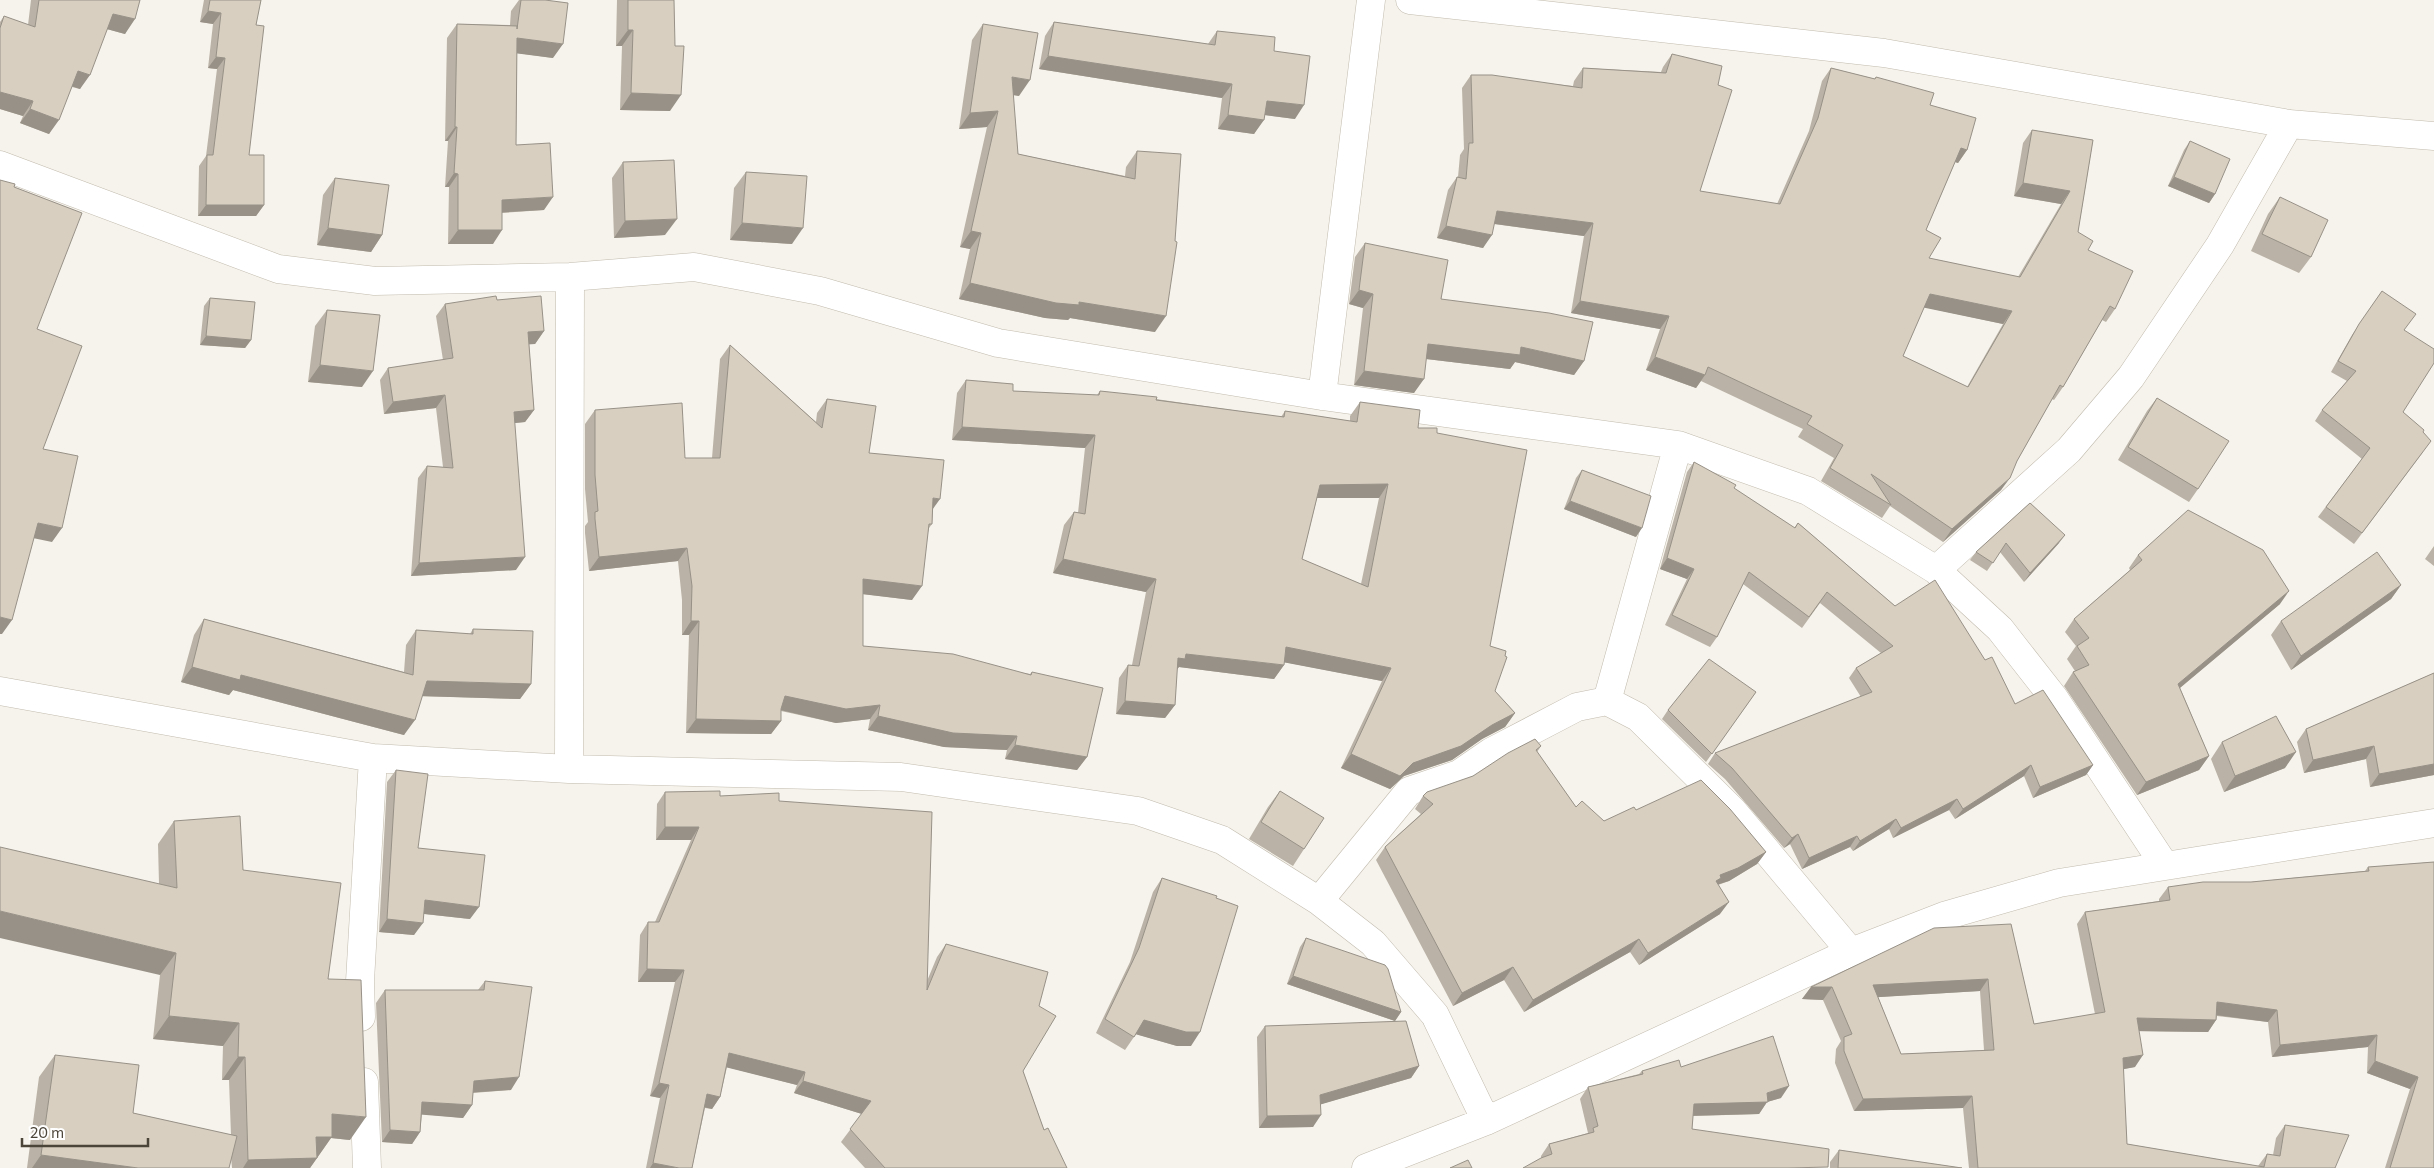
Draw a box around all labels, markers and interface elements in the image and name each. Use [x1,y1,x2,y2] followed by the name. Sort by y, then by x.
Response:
[22,1116,149,1148] scale bar
[30,1123,64,1141] text: 20 m

